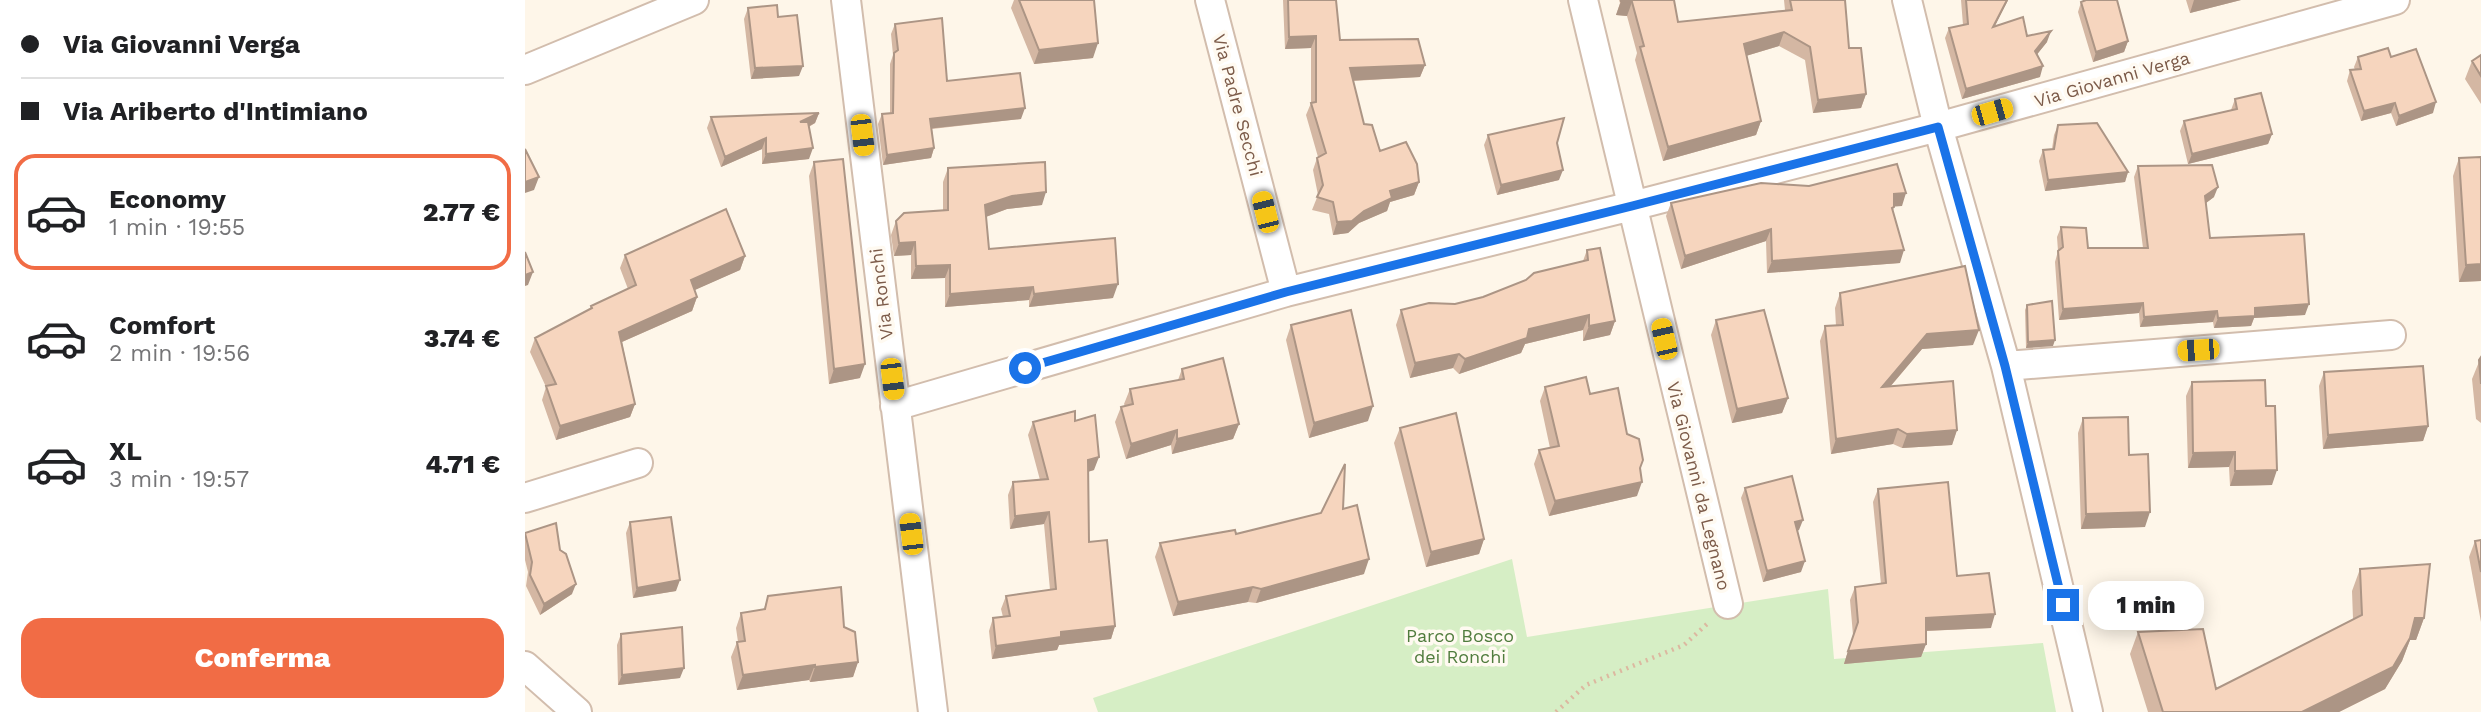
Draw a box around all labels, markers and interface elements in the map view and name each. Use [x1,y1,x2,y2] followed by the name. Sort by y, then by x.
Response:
[63,29,300,59] text: Via Giovanni Verga
[1209,32,1267,178] street label: Via Padre Secchi
[2032,47,2192,111] street label: Via Giovanni Verga
[63,96,368,126] text: Via Ariberto d'Intimiano
[1969,96,2016,128] car
[850,113,875,157] car
[25,181,88,244] icon: car
[109,184,226,214] text: Economy
[1250,189,1281,235] car
[423,197,500,227] text: 2.77 €
[109,214,245,241] text: 1 min · 19:55
[865,247,897,341] street label: Via Ronchi
[25,307,88,370] icon: car
[109,310,215,340] text: Comfort
[1650,316,1679,362] car
[424,323,500,353] text: 3.74 €
[2177,338,2220,362] car
[109,340,250,367] text: 2 min · 19:56
[1009,352,1041,384] route start
[880,357,905,401] car
[1663,379,1735,593] street label: Via Giovanni da Legnano
[25,433,88,496] icon: car
[109,436,142,466] text: XL
[425,449,500,479] text: 4.71 €
[109,466,249,493] text: 3 min · 19:57
[899,512,924,556] car
[2087,580,2203,630] callout: 1 min
[2047,589,2079,621] route end
[2116,592,2176,619] text: 1 min
[21,618,504,698] button: Conferma
[1406,625,1514,667] park label: Parco Bosco dei Ronchi

